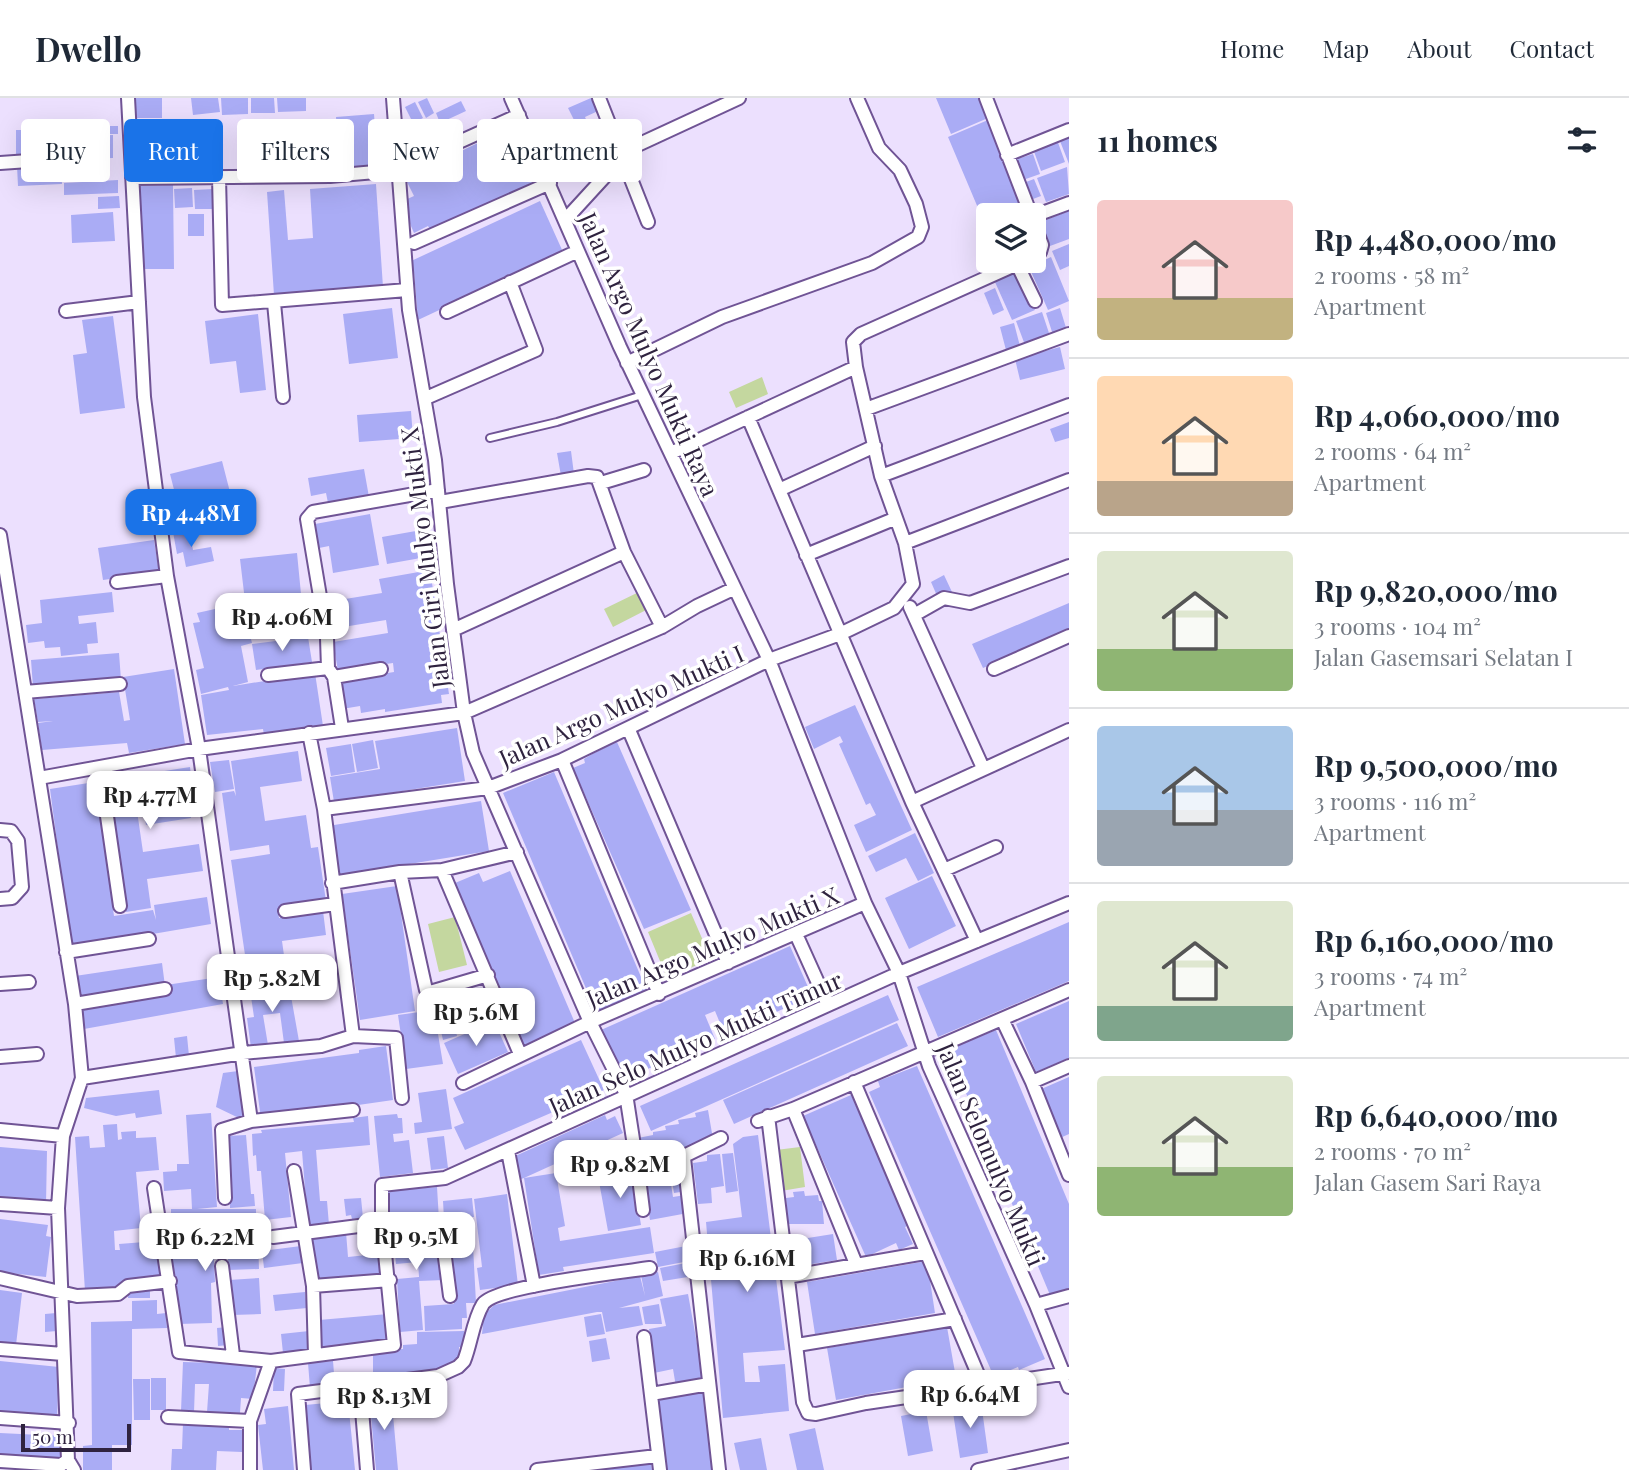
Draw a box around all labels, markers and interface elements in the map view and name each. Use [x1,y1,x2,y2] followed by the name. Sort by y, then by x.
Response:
[35,26,142,70] text: Dwello
[1220,32,1284,64] text: Home
[1322,32,1369,64] text: Map
[1407,32,1471,64] text: About
[1509,32,1594,64] text: Contact
[21,119,110,182] chip: Buy
[124,119,223,182] chip: Rent
[237,119,354,182] chip: Filters
[368,119,463,182] chip: New
[477,119,642,182] chip: Apartment
[1097,120,1218,160] text: 11 homes
[1563,121,1601,159] icon: filters
[976,203,1046,273] map controls
[976,203,1046,273] button: layers
[572,206,727,501] street label: Jalan Argo Mulyo Mukti Raya
[1314,219,1556,259] text: Rp 4,480,000/mo
[1153,228,1237,312] icon: home
[1314,259,1469,290] text: 2 rooms · 58 m²
[1314,290,1426,321] text: Apartment
[1314,395,1560,435] text: Rp 4,060,000/mo
[1153,404,1237,488] icon: home
[392,425,456,691] street label: Jalan Giri Mulyo Mukti X
[1314,435,1471,466] text: 2 rooms · 64 m²
[1314,466,1426,497] text: Apartment
[119,490,263,549] pin: Rp 4.48M
[141,496,241,527] text: Rp 4.48M
[1314,570,1558,610] text: Rp 9,820,000/mo
[1153,579,1237,663] icon: home
[210,594,354,653] pin: Rp 4.06M
[231,600,333,631] text: Rp 4.06M
[1314,610,1481,641] text: 3 rooms · 104 m²
[493,637,748,774] street label: Jalan Argo Mulyo Mukti I
[1314,641,1573,672] text: Jalan Gasemsari Selatan I
[1314,745,1558,785] text: Rp 9,500,000/mo
[1153,754,1237,838] icon: home
[78,772,222,831] pin: Rp 4.77M
[103,778,197,809] text: Rp 4.77M
[1314,785,1476,816] text: 3 rooms · 116 m²
[1314,816,1426,847] text: Apartment
[580,878,844,1014] street label: Jalan Argo Mulyo Mukti X
[1314,920,1554,960] text: Rp 6,160,000/mo
[1153,929,1237,1013] icon: home
[200,954,344,1014] pin: Rp 5.82M
[1314,960,1467,991] text: 3 rooms · 74 m²
[223,961,321,992] text: Rp 5.82M
[542,963,847,1122] street label: Jalan Selo Mulyo Mukti Timur
[411,988,541,1048] pin: Rp 5.6M
[1314,991,1426,1022] text: Apartment
[433,995,519,1026] text: Rp 5.6M
[930,1037,1054,1271] street label: Jalan Selomulyo Mukti
[1314,1095,1558,1135] text: Rp 6,640,000/mo
[1153,1104,1237,1188] icon: home
[1314,1135,1471,1166] text: 2 rooms · 70 m²
[548,1140,692,1200] pin: Rp 9.82M
[570,1147,670,1178] text: Rp 9.82M
[1314,1166,1541,1197] text: Jalan Gasem Sari Raya
[351,1212,481,1272] pin: Rp 9.5M
[133,1214,277,1273] pin: Rp 6.22M
[373,1219,459,1250] text: Rp 9.5M
[155,1220,255,1251] text: Rp 6.22M
[675,1234,819,1294] pin: Rp 6.16M
[698,1241,796,1272] text: Rp 6.16M
[898,1370,1042,1430] pin: Rp 6.64M
[312,1372,456,1432] pin: Rp 8.13M
[920,1377,1020,1408] text: Rp 6.64M
[336,1379,432,1410] text: Rp 8.13M
[21,1421,131,1453] scale bar
[32,1423,73,1449] text: 50 m

